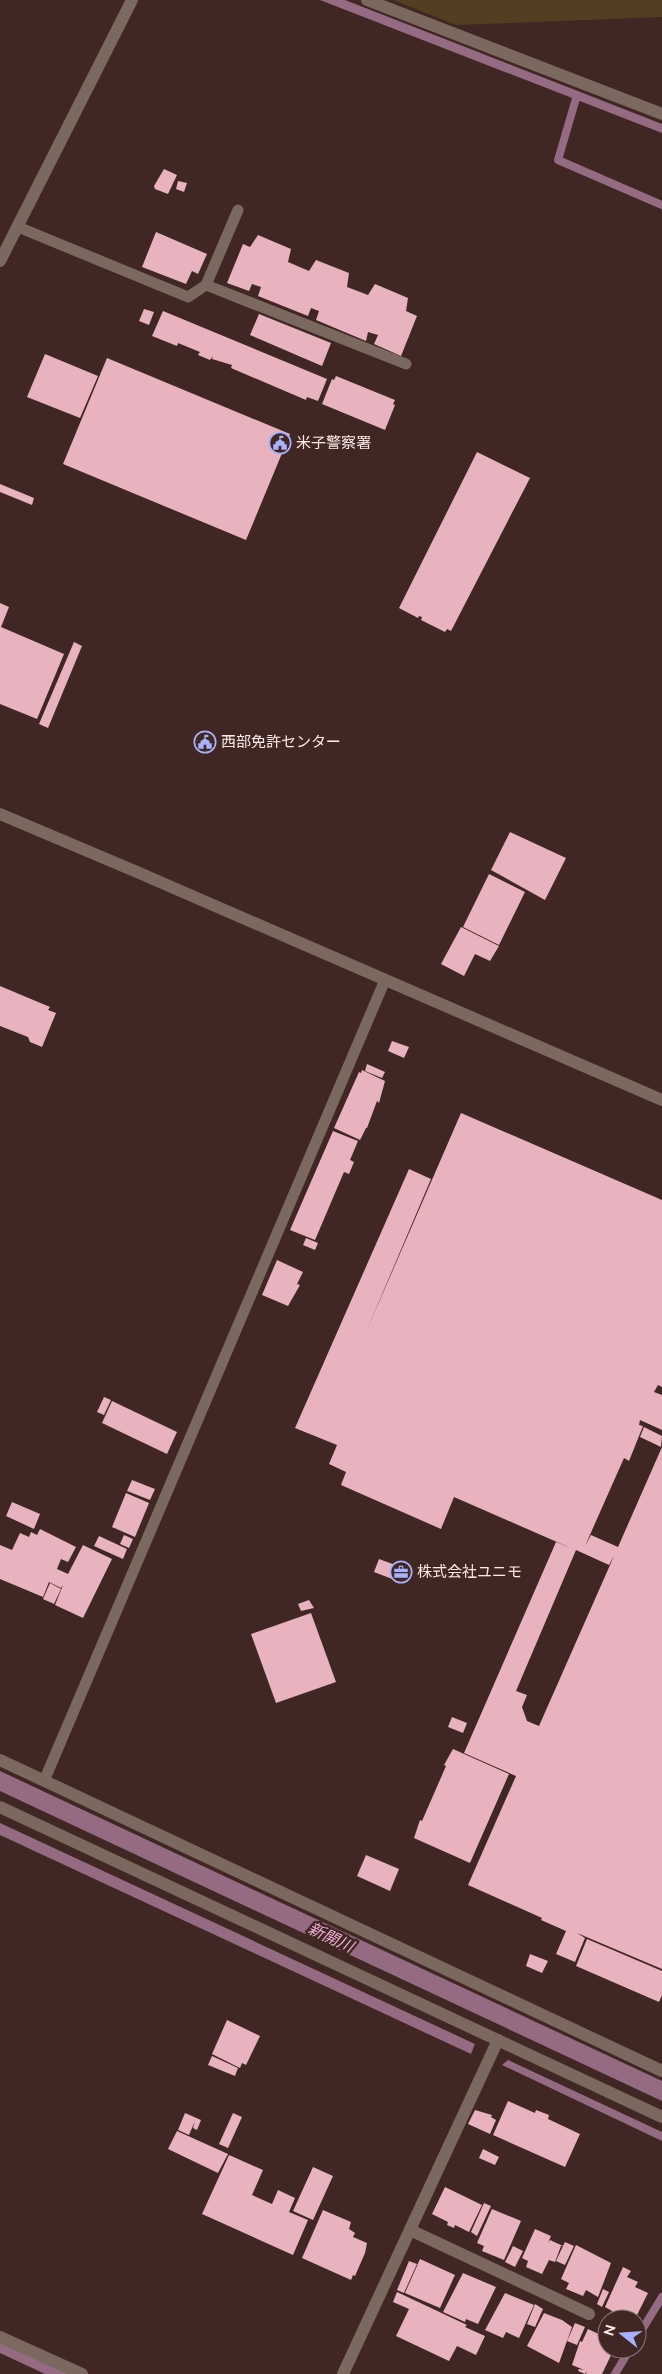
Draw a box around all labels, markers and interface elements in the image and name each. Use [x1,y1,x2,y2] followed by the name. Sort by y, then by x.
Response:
[268,431,292,455] public building icon: 米子警察署
[296,434,371,452] place label: 米子警察署
[193,730,217,754] public building icon: 西部免許センター
[221,733,341,751] place label: 西部免許センター
[389,1560,413,1584] office icon: 株式会社ユニモ
[417,1563,522,1581] place label: 株式会社ユニモ
[305,1919,358,1957] water label: 新開川
[597,2309,647,2359] north arrow
[600,2323,619,2338] text: N

